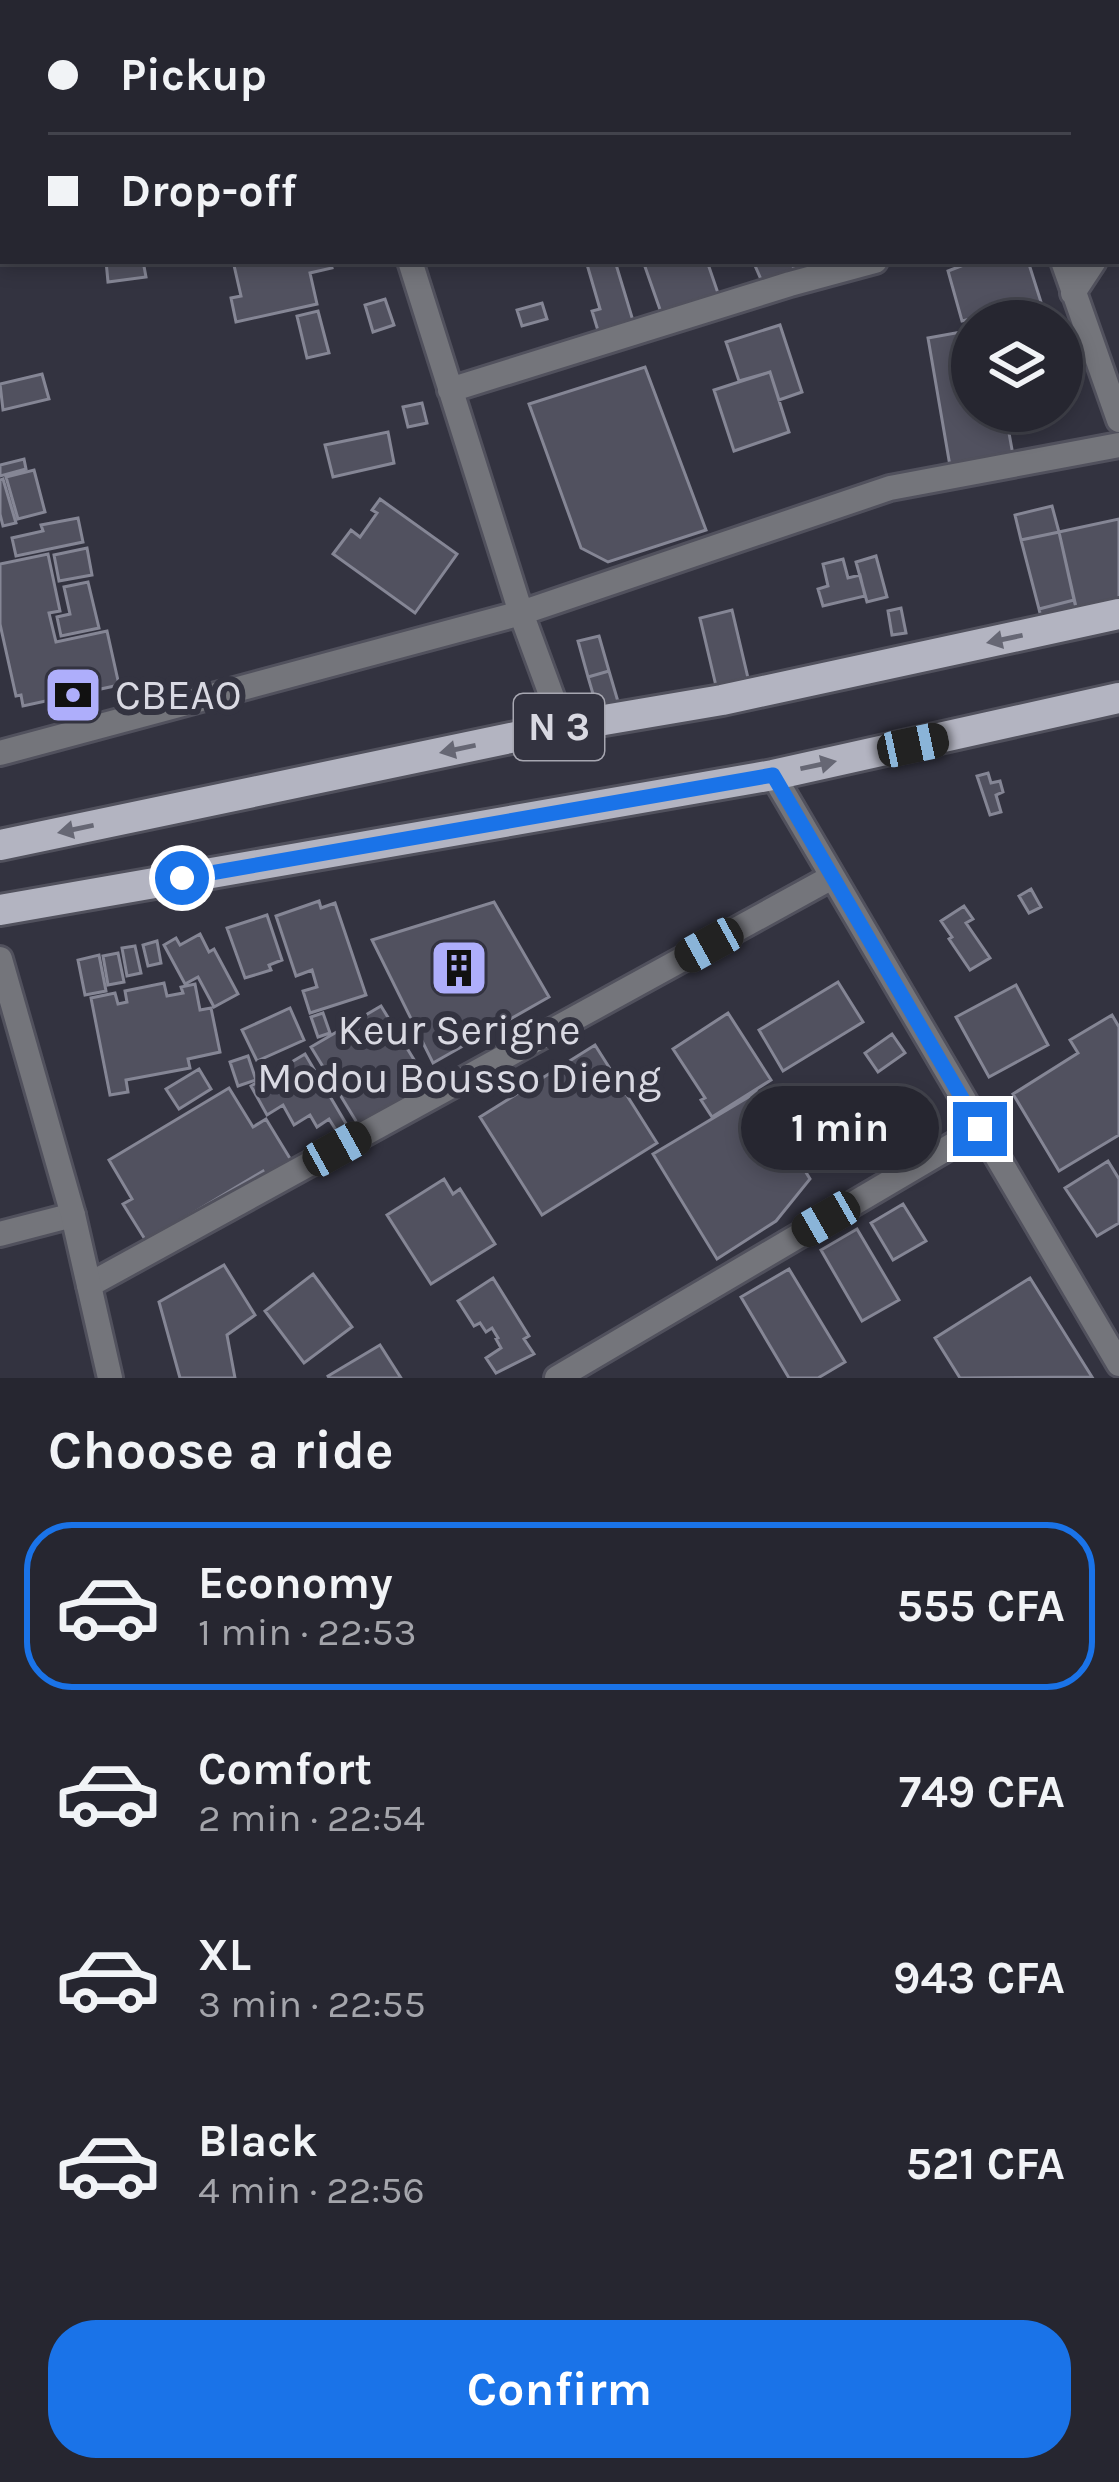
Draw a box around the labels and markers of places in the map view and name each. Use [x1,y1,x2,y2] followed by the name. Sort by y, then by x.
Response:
[42,664,104,726] bank icon: CBEAO
[115,670,242,720] place label: CBEAO
[428,937,490,999] building icon: Keur Serigne Modou Bousso Dieng
[257,1005,661,1103] place label: Keur Serigne Modou Bousso Dieng

